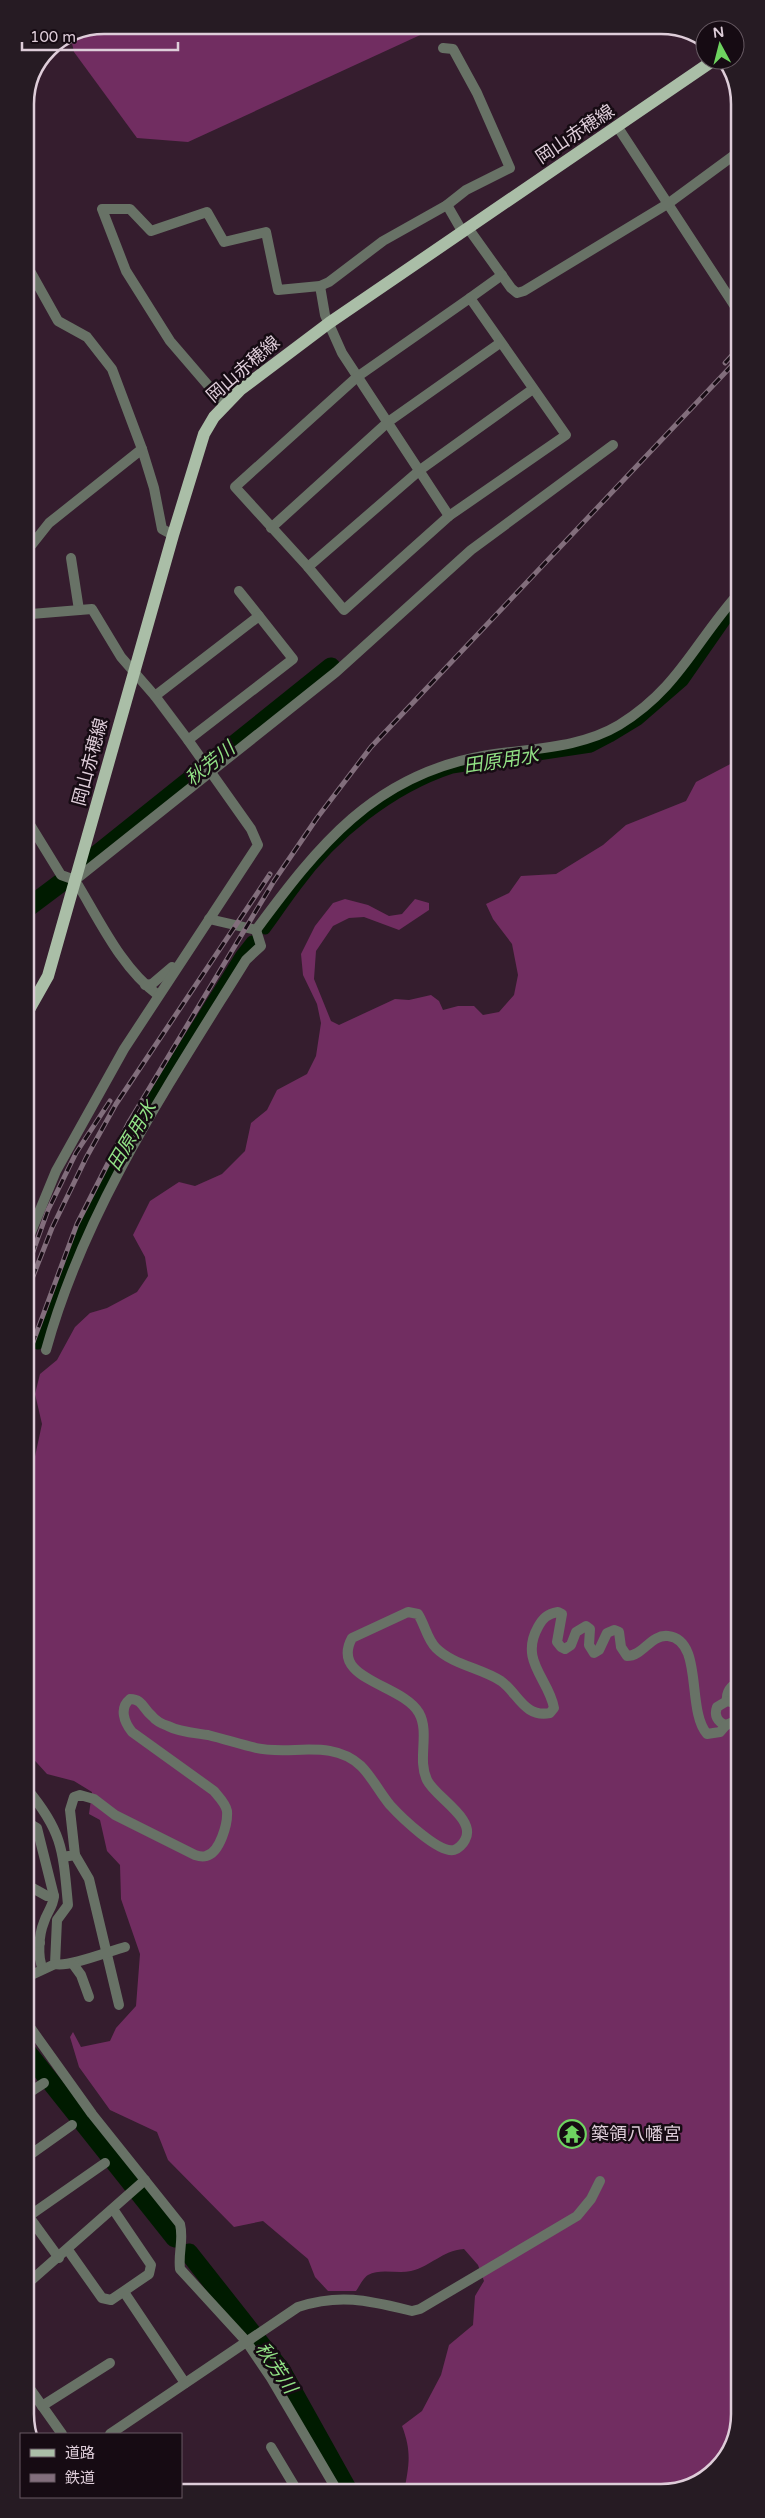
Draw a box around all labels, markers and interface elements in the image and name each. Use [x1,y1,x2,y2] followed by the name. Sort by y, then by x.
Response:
[22,20,179,52] scale bar
[695,20,745,70] north arrow
[712,23,725,42] text: N
[30,28,76,46] text: 100 m
[532,100,618,168] street label: 岡山赤穂線
[202,331,284,407] street label: 岡山赤穂線
[68,716,112,808] street label: 岡山赤穂線
[181,736,241,790] water label: 秋芳川
[462,744,542,778] water label: 田原用水
[103,1096,162,1174] water label: 田原用水
[557,2119,587,2149] temple icon: 築領八幡宮
[591,2123,681,2145] place label: 築領八幡宮
[251,2338,302,2399] water label: 秋芳川
[20,2433,182,2498] legend
[65,2444,95,2462] text: 道路
[65,2469,95,2487] text: 鉄道

